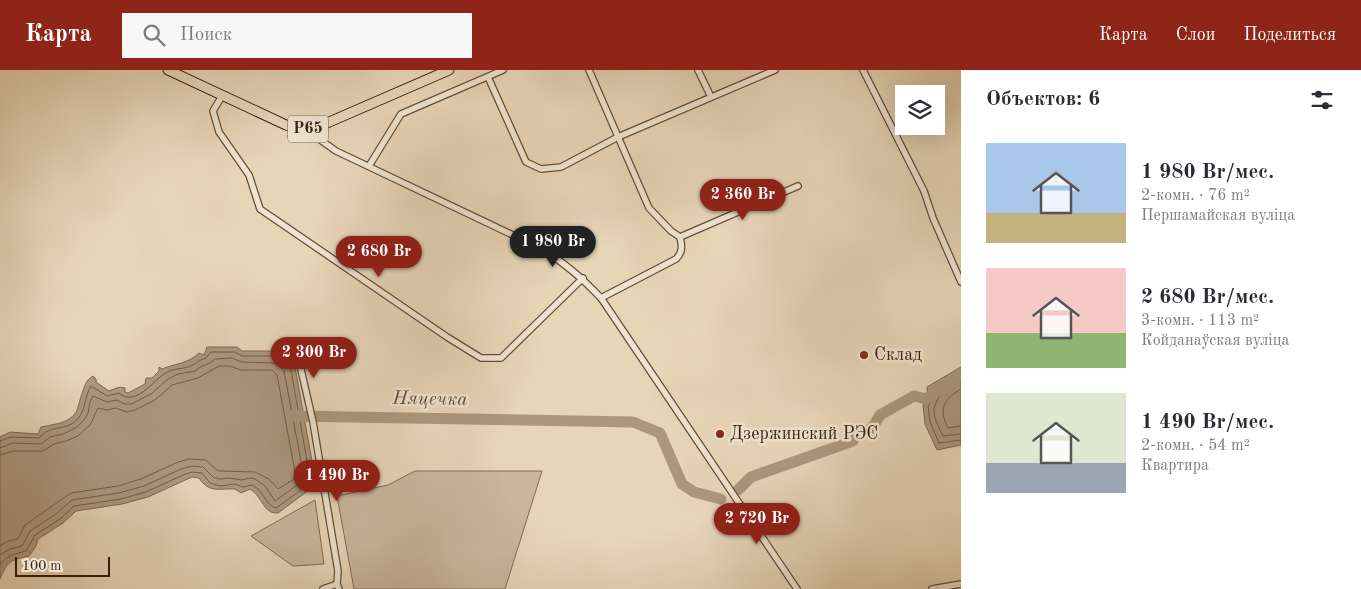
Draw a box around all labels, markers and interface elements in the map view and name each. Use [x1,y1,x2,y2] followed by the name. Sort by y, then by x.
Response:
[122,13,472,58] search box
[140,21,168,49] icon: search
[25,23,92,47] text: Карта
[180,26,232,45] text: Поиск
[1099,26,1148,44] text: Карта
[1176,26,1215,44] text: Слои
[1243,26,1336,44] text: Поделиться
[895,85,945,135] map controls
[895,85,945,135] button: layers
[1308,86,1336,114] icon: filters
[986,89,1100,110] text: Объектов: 6
[288,116,328,142] road number: Р65
[1141,162,1274,183] text: 1 980 Br/мес.
[1026,163,1086,223] icon: home
[691,178,795,221] pin: 2 360 Br
[711,187,775,203] text: 2 360 Br
[1141,188,1250,204] text: 2-комн. · 76 m²
[1141,208,1295,224] text: Першамайская вуліца
[501,226,605,268] pin: 1 980 Br
[521,234,585,250] text: 1 980 Br
[327,236,431,278] pin: 2 680 Br
[347,244,411,260] text: 2 680 Br
[1141,287,1274,308] text: 2 680 Br/мес.
[1026,288,1086,348] icon: home
[1141,313,1259,329] text: 3-комн. · 113 m²
[1141,333,1289,349] text: Койданаўская вуліца
[262,336,366,379] pin: 2 300 Br
[282,345,346,361] text: 2 300 Br
[874,346,922,364] place label: Склад
[858,349,870,361] marker: Склад
[391,390,468,410] water label: Няцечка
[1141,412,1274,433] text: 1 490 Br/мес.
[1026,413,1086,473] icon: home
[730,425,878,443] place label: Дзержинский РЭС
[714,428,726,440] marker: Дзержинский РЭС
[1141,438,1250,454] text: 2-комн. · 54 m²
[1141,458,1209,474] text: Квартира
[285,460,389,502] pin: 1 490 Br
[305,468,369,484] text: 1 490 Br
[705,502,809,545] pin: 2 720 Br
[725,511,789,527] text: 2 720 Br
[15,554,110,577] scale bar
[22,559,61,573] text: 100 m

